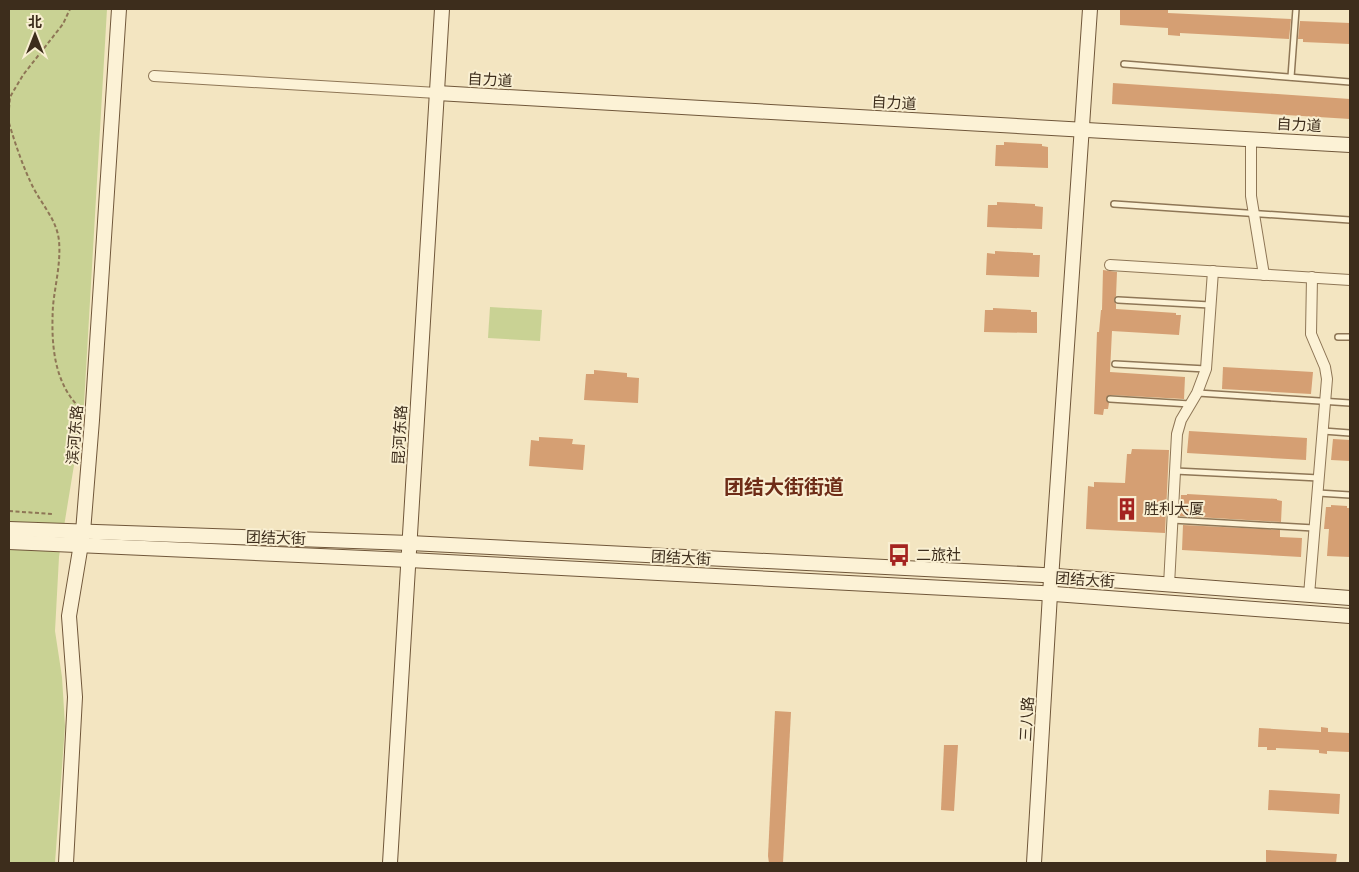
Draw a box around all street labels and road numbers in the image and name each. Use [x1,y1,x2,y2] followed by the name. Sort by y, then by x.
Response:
[467,71,513,89] street label: 自力道
[871,94,917,112] street label: 自力道
[1276,116,1322,134] street label: 自力道
[64,404,86,466] street label: 滨河东路
[390,405,410,465] street label: 昆河东路
[246,529,306,547] street label: 团结大街
[651,548,711,568] street label: 团结大街
[1055,570,1115,590] street label: 团结大街
[1018,696,1036,742] street label: 三八路

